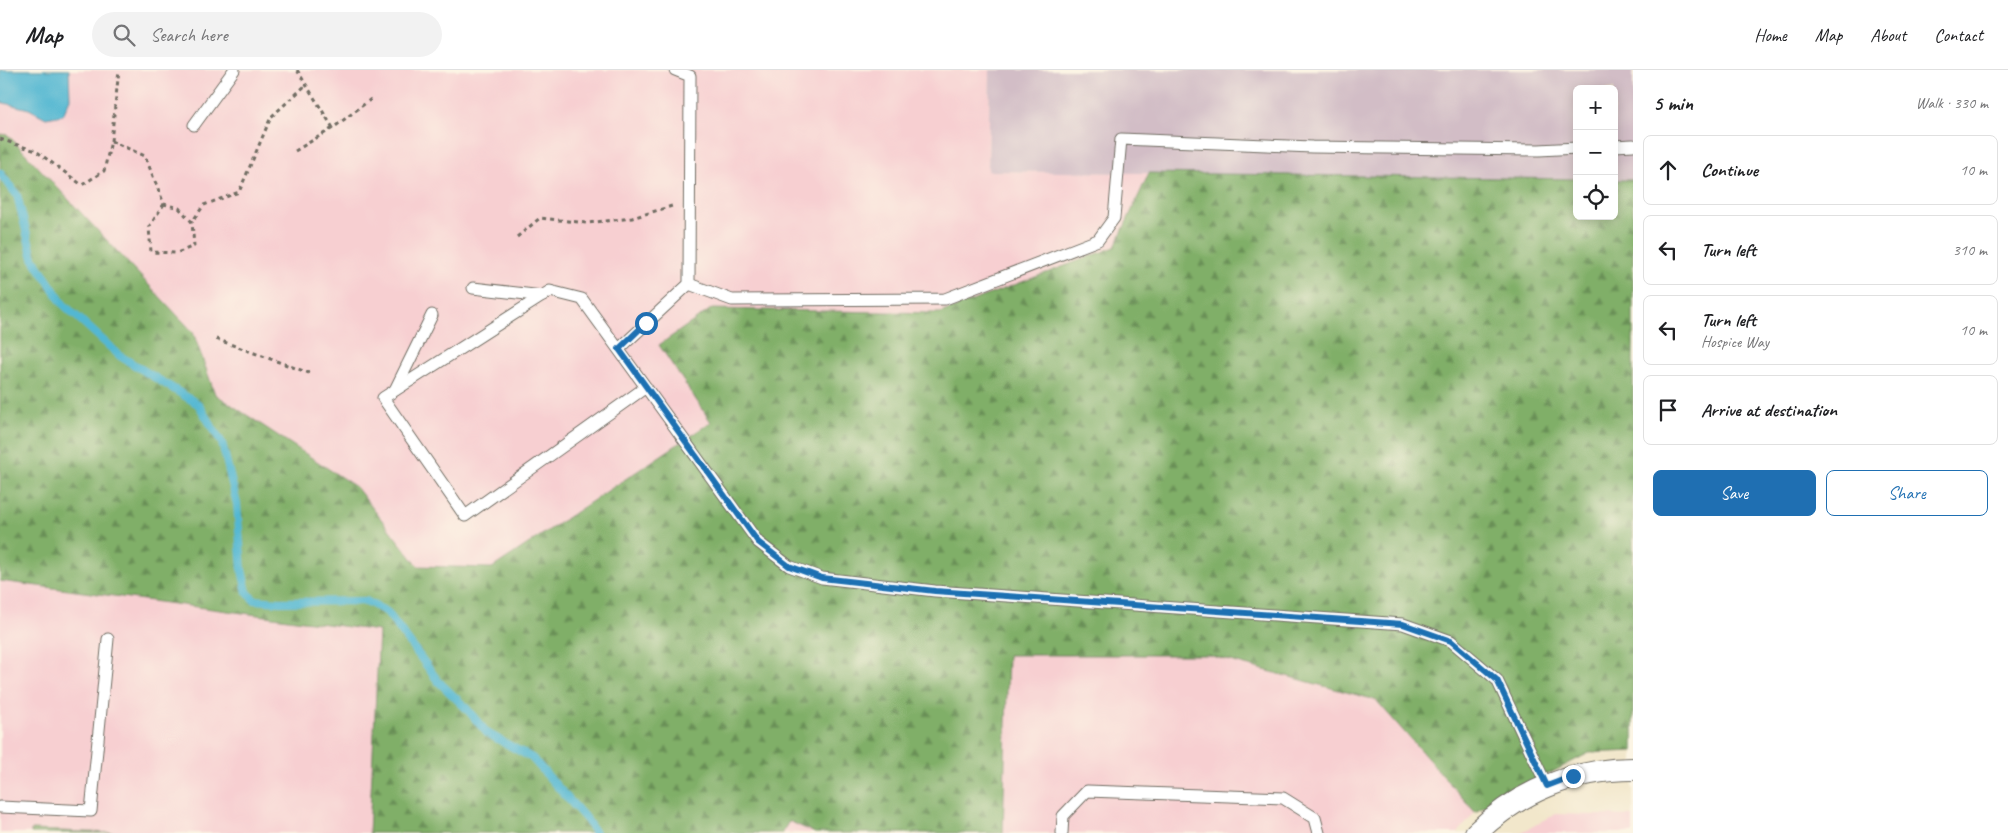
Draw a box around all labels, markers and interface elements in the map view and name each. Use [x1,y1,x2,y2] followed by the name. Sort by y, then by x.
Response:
[92,12,442,57] search box
[25,20,62,50] text: Map
[110,21,138,49] icon: search
[150,23,228,47] text: Search here
[1754,24,1787,46] text: Home
[1815,24,1842,46] text: Map
[1870,24,1906,46] text: About
[1934,24,1983,46] text: Contact
[1573,85,1618,220] map controls
[1573,85,1618,130] button: +
[1653,90,1693,116] text: 5 min
[1916,93,1988,113] text: Walk · 330 m
[1573,130,1618,175] button: −
[1654,156,1682,184] icon: ahead
[1701,158,1758,182] text: Continue
[1960,160,1987,180] text: 10 m
[1573,175,1618,220] button: locate
[1654,236,1682,264] icon: left
[1701,238,1756,262] text: Turn left
[1953,240,1987,260] text: 310 m
[1701,308,1756,332] text: Turn left
[635,312,658,335] route start
[1654,316,1682,344] icon: left
[1960,320,1987,340] text: 10 m
[1701,332,1769,352] text: Hospice Way
[1654,396,1682,424] icon: arrive
[1701,398,1837,422] text: Arrive at destination
[1653,470,1816,516] button: Save
[1826,470,1988,516] button: Share
[1562,765,1585,788] route end

